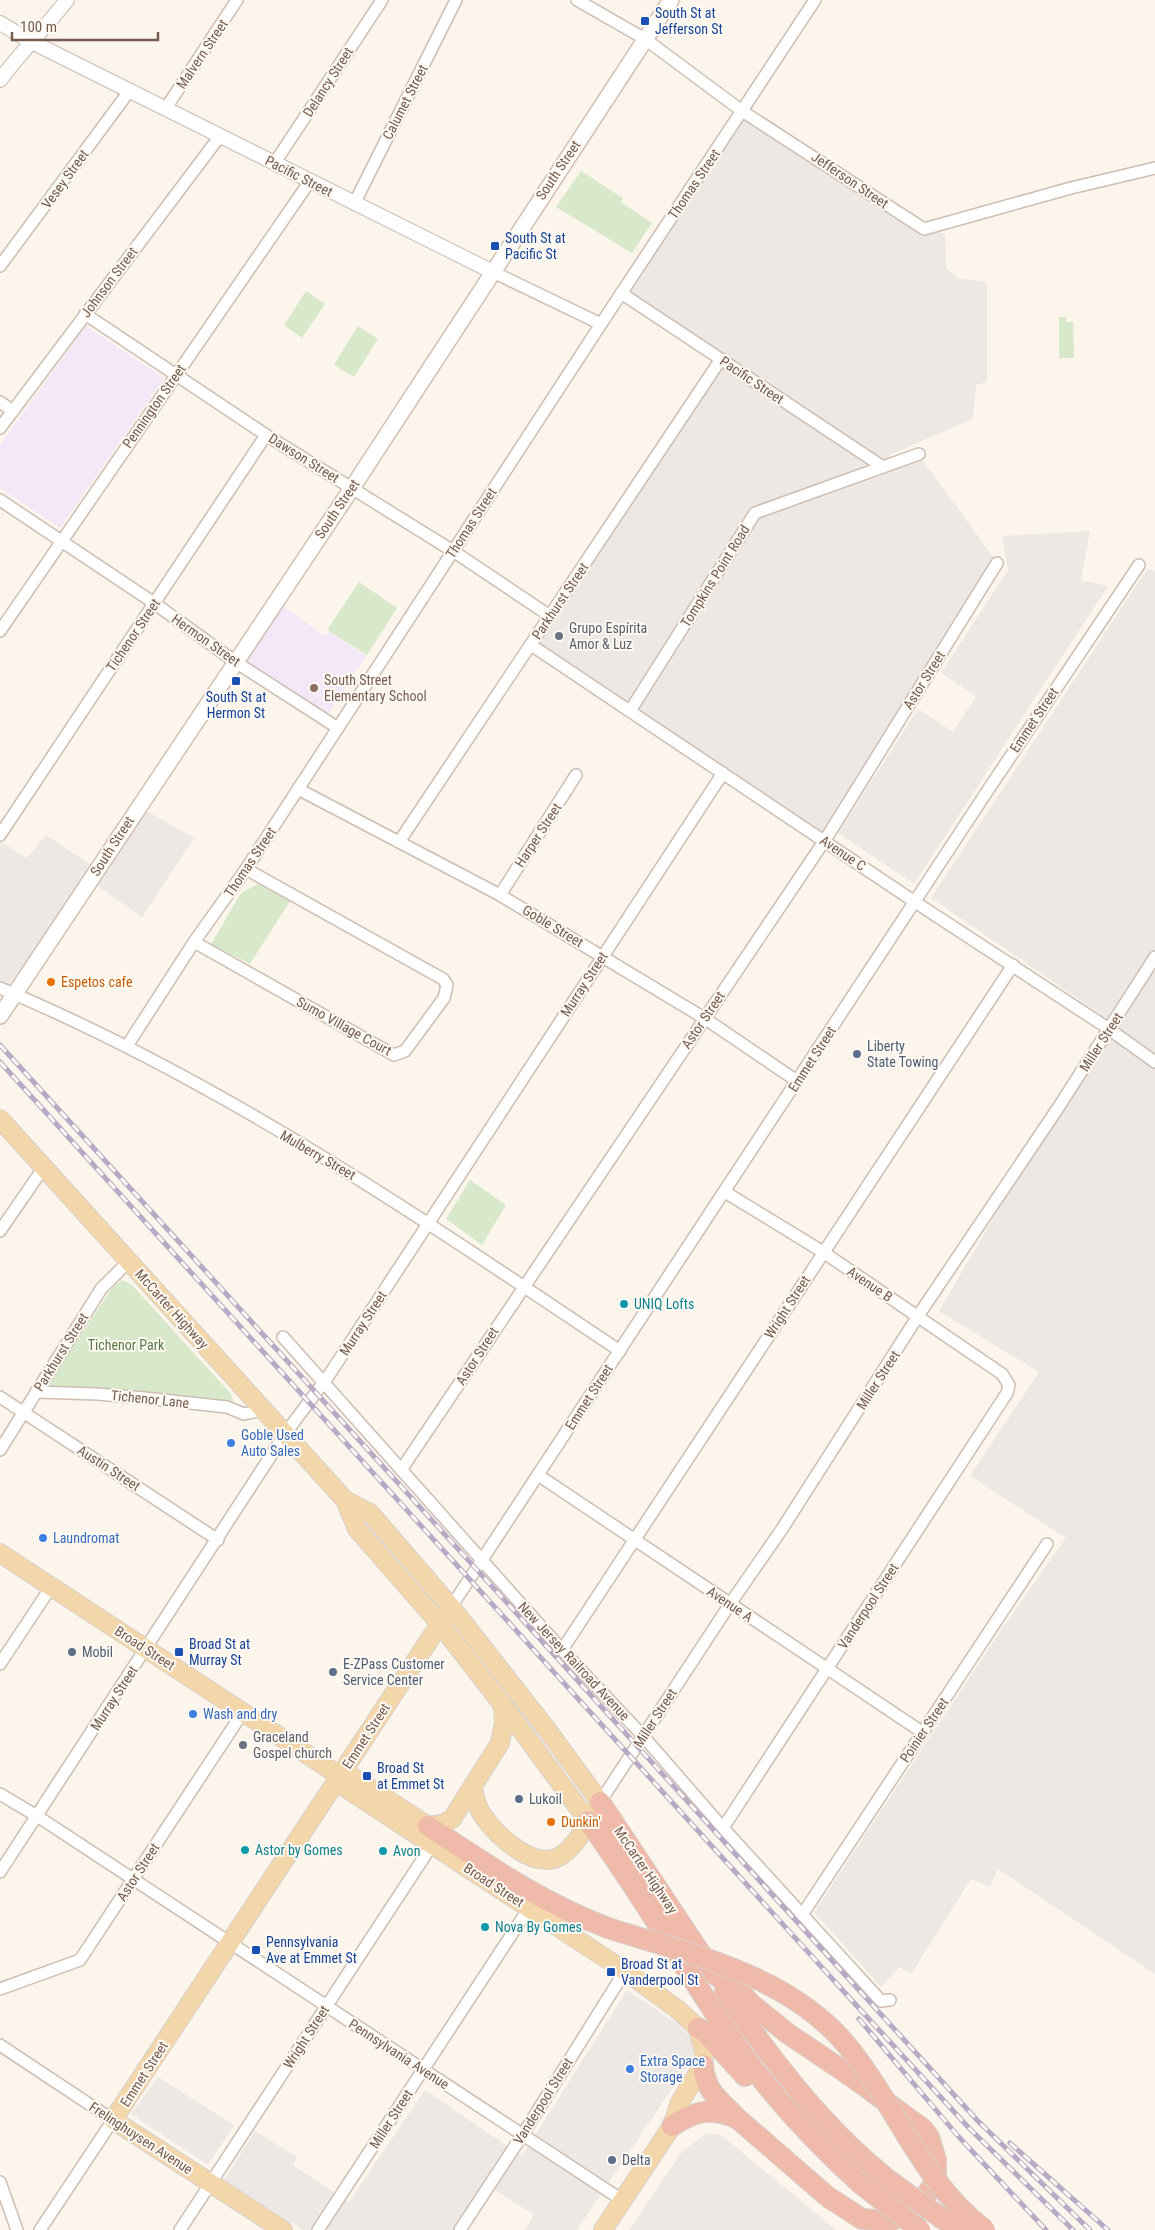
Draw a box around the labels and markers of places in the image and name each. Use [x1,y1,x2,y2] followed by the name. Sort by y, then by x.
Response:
[655,5,723,37] place label: South St at Jefferson St
[639,15,651,27] marker: South St at Jefferson St
[505,230,566,262] place label: South St at Pacific St
[489,240,501,252] marker: South St at Pacific St
[569,620,647,652] place label: Grupo Espírita Amor & Luz
[553,630,565,642] marker: Grupo Espírita Amor & Luz
[324,672,427,704] place label: South Street Elementary School
[230,675,242,687] marker: South St at Hermon St
[308,682,320,694] marker: South Street Elementary School
[206,689,266,721] place label: South St at Hermon St
[61,974,133,990] place label: Espetos cafe
[45,976,57,988] marker: Espetos cafe
[867,1038,938,1070] place label: Liberty State Towing
[851,1048,863,1060] marker: Liberty State Towing
[634,1296,694,1312] place label: UNIQ Lofts
[618,1298,630,1310] marker: UNIQ Lofts
[241,1427,304,1459] place label: Goble Used Auto Sales
[225,1437,237,1449] marker: Goble Used Auto Sales
[53,1530,119,1546] place label: Laundromat
[37,1532,49,1544] marker: Laundromat
[189,1636,250,1668] place label: Broad St at Murray St
[82,1644,113,1660] place label: Mobil
[66,1646,78,1658] marker: Mobil
[173,1646,185,1658] marker: Broad St at Murray St
[343,1656,445,1688] place label: E-ZPass Customer Service Center
[327,1666,339,1678] marker: E-ZPass Customer Service Center
[203,1706,277,1722] place label: Wash and dry
[187,1708,199,1720] marker: Wash and dry
[253,1729,332,1761] place label: Graceland Gospel church
[237,1739,249,1751] marker: Graceland Gospel church
[377,1760,444,1792] place label: Broad St at Emmet St
[361,1770,373,1782] marker: Broad St at Emmet St
[529,1791,562,1807] place label: Lukoil
[513,1793,525,1805] marker: Lukoil
[561,1814,601,1830] place label: Dunkin'
[545,1816,557,1828] marker: Dunkin'
[255,1842,343,1858] place label: Astor by Gomes
[393,1843,420,1859] place label: Avon
[239,1844,251,1856] marker: Astor by Gomes
[377,1845,389,1857] marker: Avon
[495,1919,582,1935] place label: Nova By Gomes
[479,1921,491,1933] marker: Nova By Gomes
[266,1934,357,1966] place label: Pennsylvania Ave at Emmet St
[250,1944,262,1956] marker: Pennsylvania Ave at Emmet St
[621,1956,699,1988] place label: Broad St at Vanderpool St
[605,1966,617,1978] marker: Broad St at Vanderpool St
[640,2053,705,2085] place label: Extra Space Storage
[624,2063,636,2075] marker: Extra Space Storage
[622,2152,651,2168] place label: Delta
[606,2154,618,2166] marker: Delta

